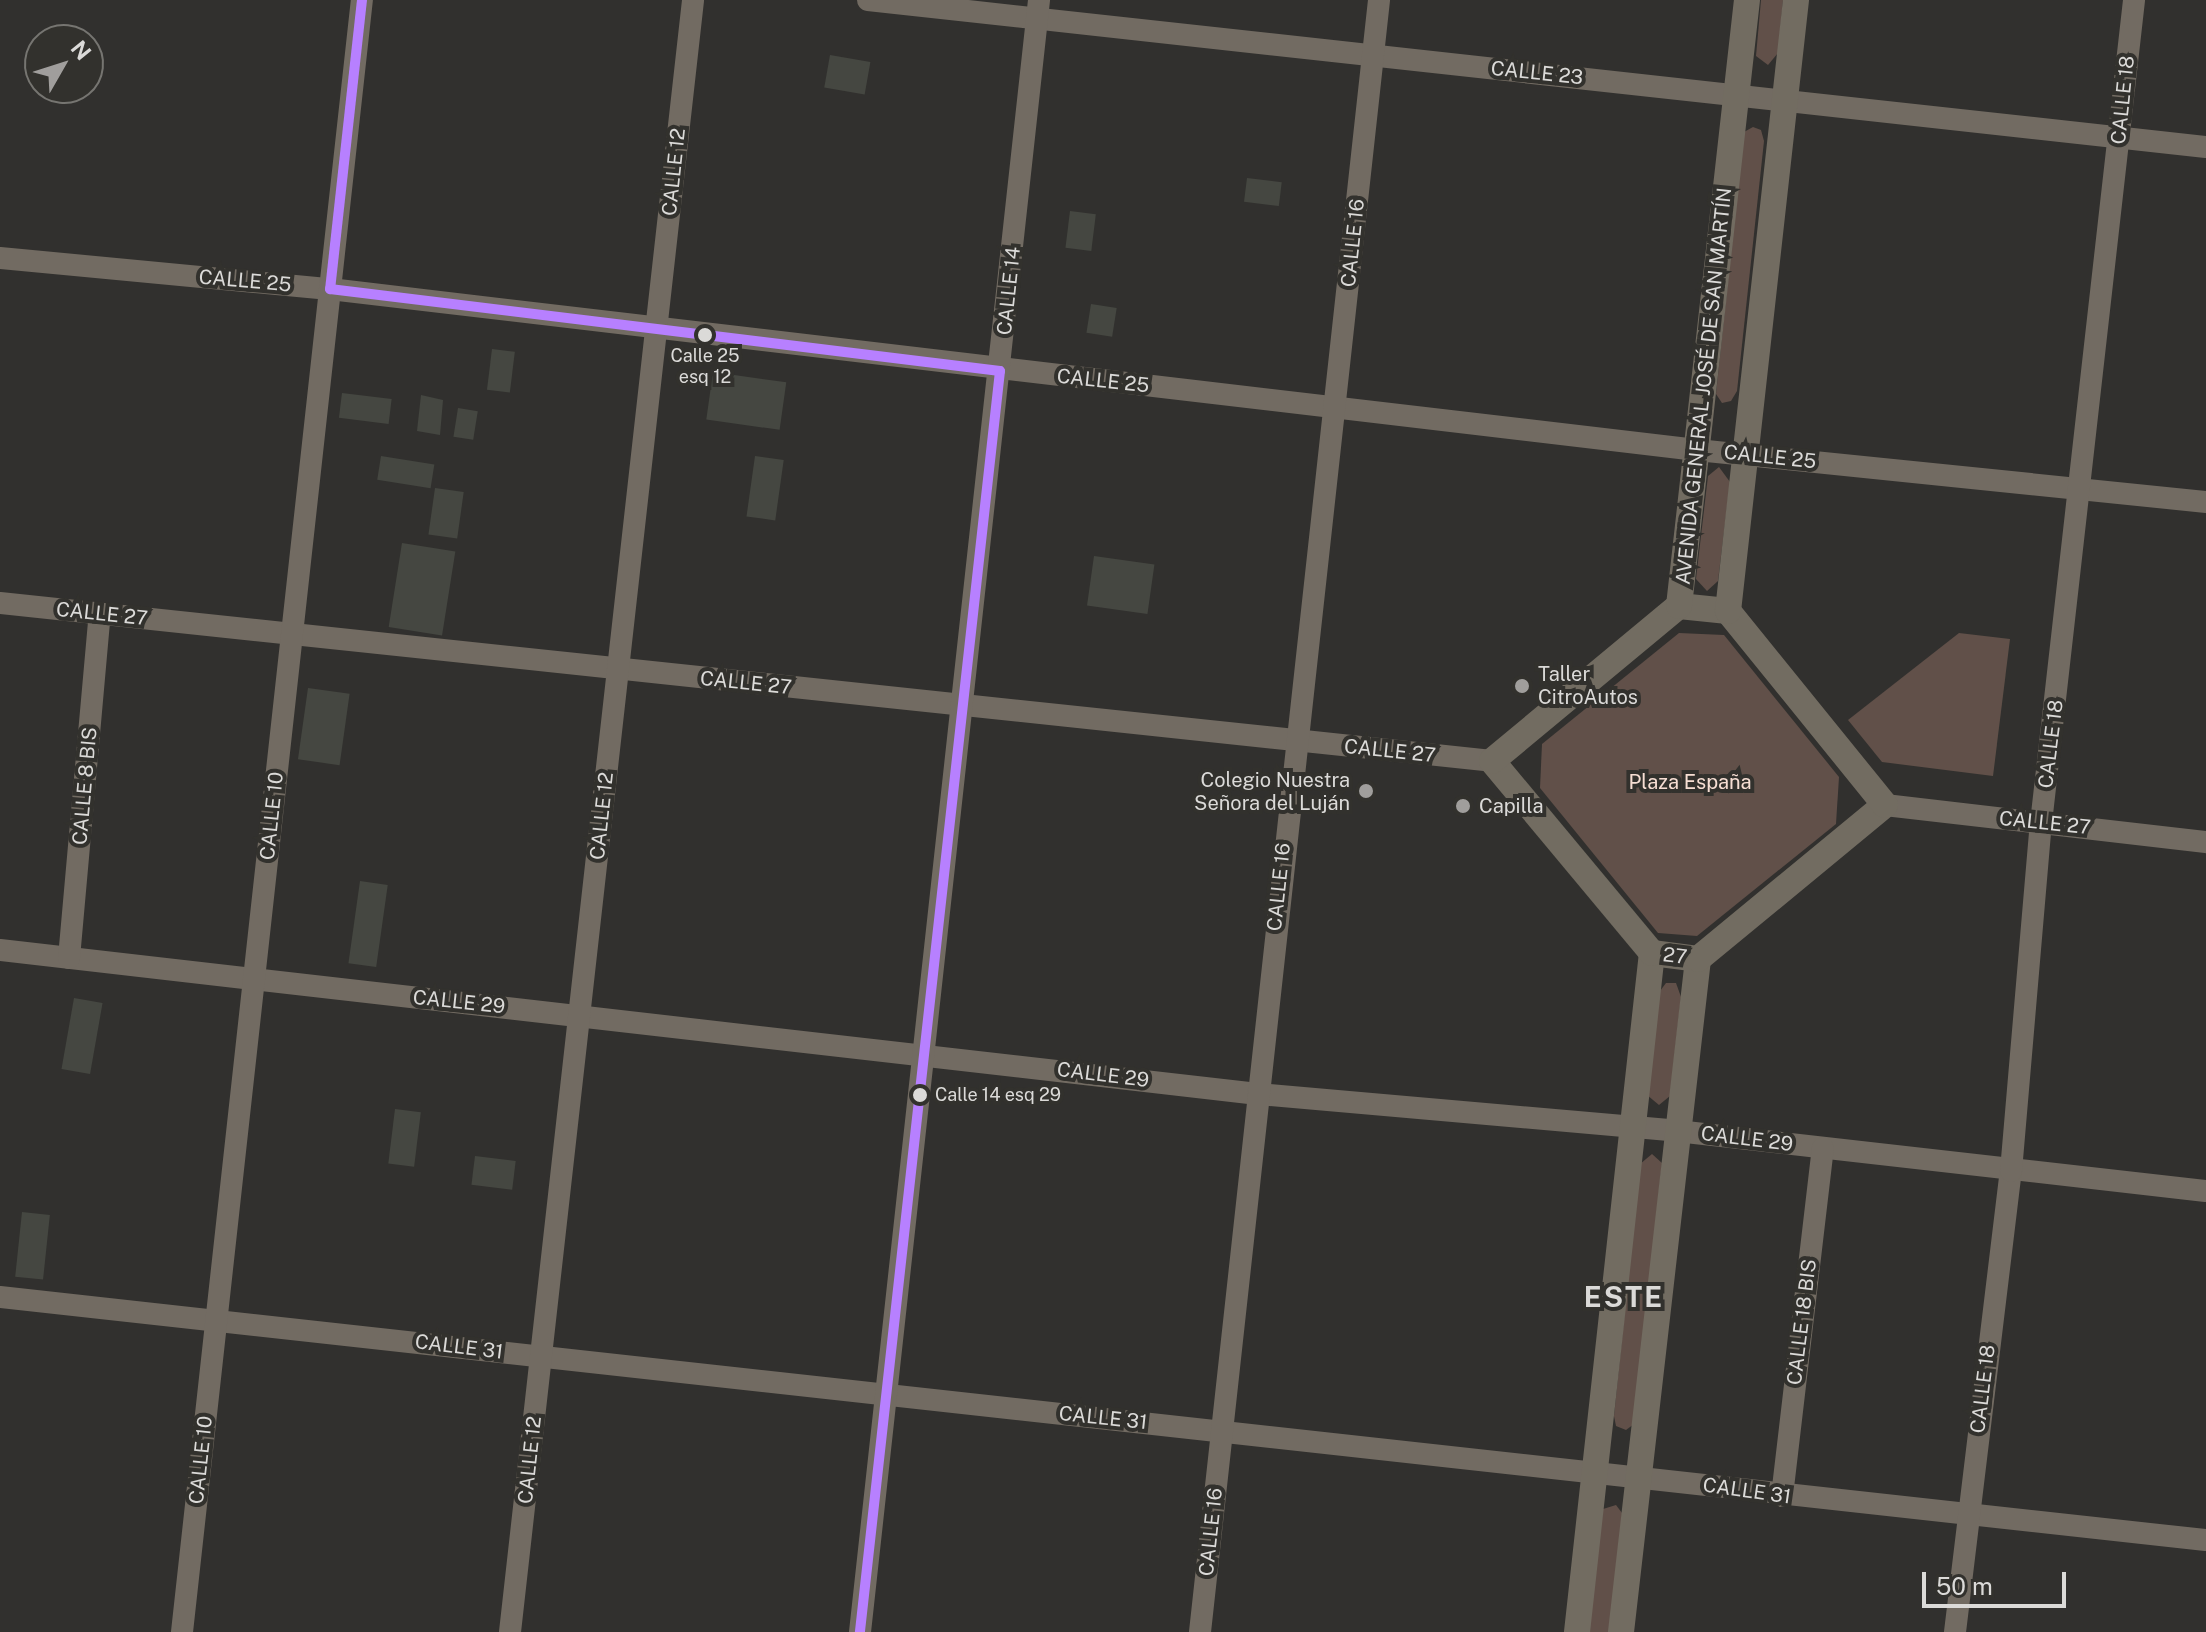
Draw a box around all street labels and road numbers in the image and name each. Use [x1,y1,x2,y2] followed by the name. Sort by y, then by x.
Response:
[2106,54,2140,146] street label: CALLE 18
[1490,56,1584,90] street label: CALLE 23
[657,127,691,217] street label: CALLE 12
[1671,186,1737,586] street label: AVENIDA GENERAL JOSÉ DE SAN MARTÍN
[1336,198,1370,288] street label: CALLE 16
[992,246,1026,336] street label: CALLE 14
[198,265,292,297] street label: CALLE 25
[1056,364,1150,398] street label: CALLE 25
[1723,440,1817,474] street label: CALLE 25
[55,597,149,631] street label: CALLE 27
[699,666,793,700] street label: CALLE 27
[2034,698,2068,790] street label: CALLE 18
[68,726,102,846] street label: CALLE 8 BIS
[1343,734,1437,768] street label: CALLE 27
[255,771,289,861] street label: CALLE 10
[585,771,619,861] street label: CALLE 12
[1998,806,2092,840] street label: CALLE 27
[1262,842,1296,932] street label: CALLE 16
[1662,943,1688,969] street label: 27
[412,985,506,1019] street label: CALLE 29
[1056,1057,1150,1093] street label: CALLE 29
[1700,1121,1794,1157] street label: CALLE 29
[1782,1258,1822,1386] street label: CALLE 18 BIS
[413,1330,505,1364] street label: CALLE 31
[1966,1343,2000,1435] street label: CALLE 18
[1058,1401,1148,1435] street label: CALLE 31
[184,1415,218,1505] street label: CALLE 10
[513,1415,547,1505] street label: CALLE 12
[1701,1473,1793,1509] street label: CALLE 31
[1194,1487,1228,1577] street label: CALLE 16

